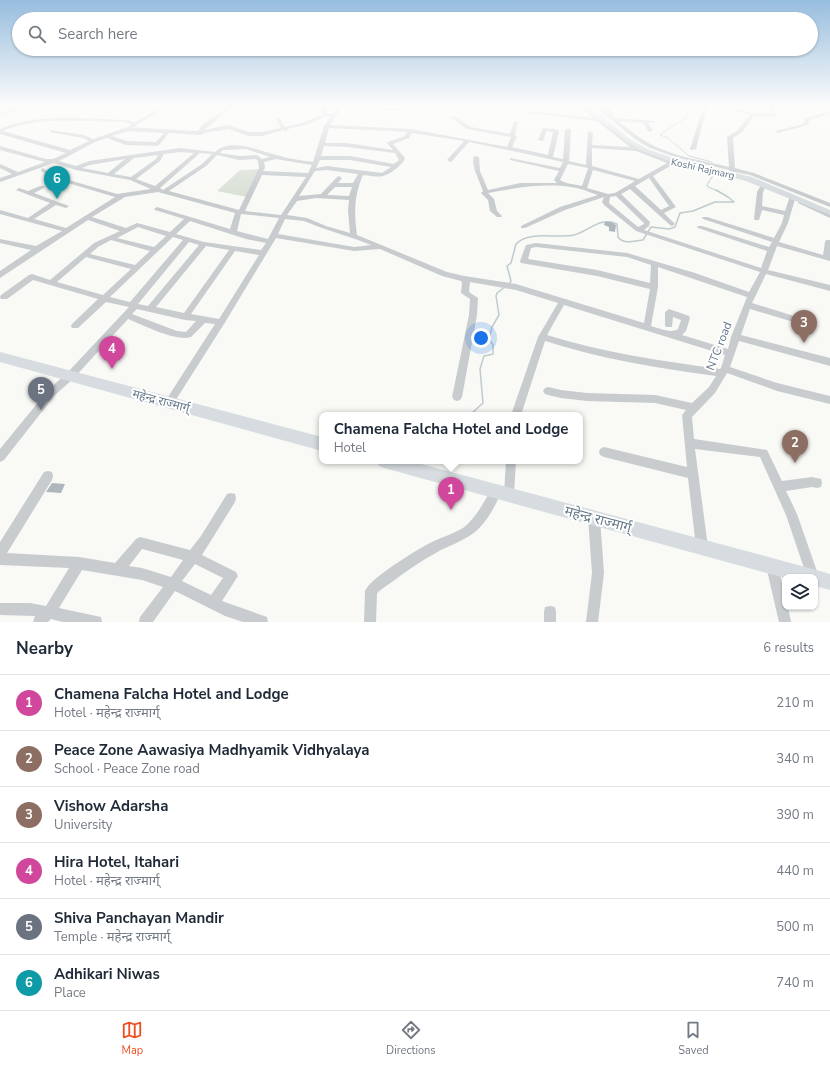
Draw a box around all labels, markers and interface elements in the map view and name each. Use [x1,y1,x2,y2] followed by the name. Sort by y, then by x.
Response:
[12,12,818,56] search box
[26,23,48,45] icon: search
[58,24,138,44] text: Search here
[670,155,736,183] street label: Koshi Rajmarg
[44,166,70,199] pin: 6
[791,310,817,343] pin: 3
[702,319,736,373] street label: NTC road
[471,328,491,348] your location
[99,336,125,369] pin: 4
[28,377,54,410] pin: 5
[131,386,193,417] street label: महेन्द्र राज्मार्ग्
[319,412,583,464] popup
[334,419,568,439] text: Chamena Falcha Hotel and Lodge
[782,430,808,463] pin: 2
[334,439,366,457] text: Hotel
[438,477,464,510] pin: 1
[562,501,635,538] street label: महेन्द्र राज्मार्ग्
[782,574,818,610] map controls
[782,574,818,610] button: layers
[16,637,73,660] text: Nearby
[763,639,814,657] text: 6 results
[54,684,289,704] text: Chamena Falcha Hotel and Lodge
[25,694,33,712] text: 1
[776,694,814,712] text: 210 m
[54,704,159,722] text: Hotel · महेन्द्र राज्मार्ग्
[54,740,370,760] text: Peace Zone Aawasiya Madhyamik Vidhyalaya
[25,750,33,768] text: 2
[776,750,814,768] text: 340 m
[54,760,200,778] text: School · Peace Zone road
[54,796,168,816] text: Vishow Adarsha
[25,806,33,824] text: 3
[776,806,814,824] text: 390 m
[54,816,113,834] text: University
[54,852,179,872] text: Hira Hotel, Itahari
[25,862,33,880] text: 4
[776,862,814,880] text: 440 m
[54,872,159,890] text: Hotel · महेन्द्र राज्मार्ग्
[54,908,224,928] text: Shiva Panchayan Mandir
[25,918,33,936] text: 5
[776,918,814,936] text: 500 m
[54,928,170,946] text: Temple · महेन्द्र राज्मार्ग्
[54,964,160,984] text: Adhikari Niwas
[25,974,33,992] text: 6
[776,974,814,992] text: 740 m
[54,984,86,1002] text: Place
[121,1019,143,1058] tab: Map
[386,1019,436,1058] tab: Directions
[678,1019,709,1058] tab: Saved

